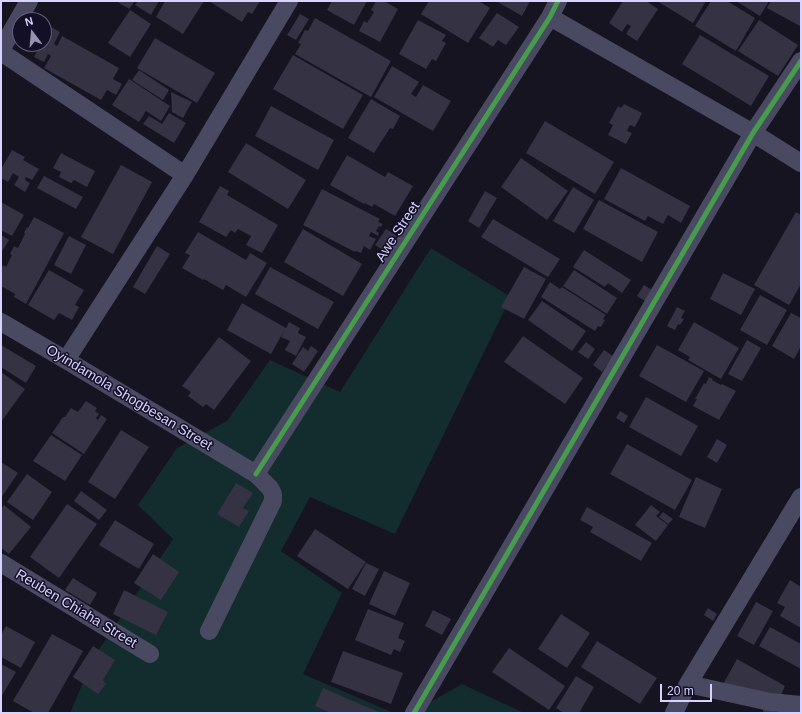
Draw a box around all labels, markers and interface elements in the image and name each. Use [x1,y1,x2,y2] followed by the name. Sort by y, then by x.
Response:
[12,12,52,52] north arrow
[23,15,34,28] text: N
[372,199,424,265] street label: Awe Street
[43,342,215,454] street label: Oyindamola Shogbesan Street
[12,566,140,652] street label: Reuben Chiaha Street
[662,676,714,702] scale bar
[667,684,694,698] text: 20 m

